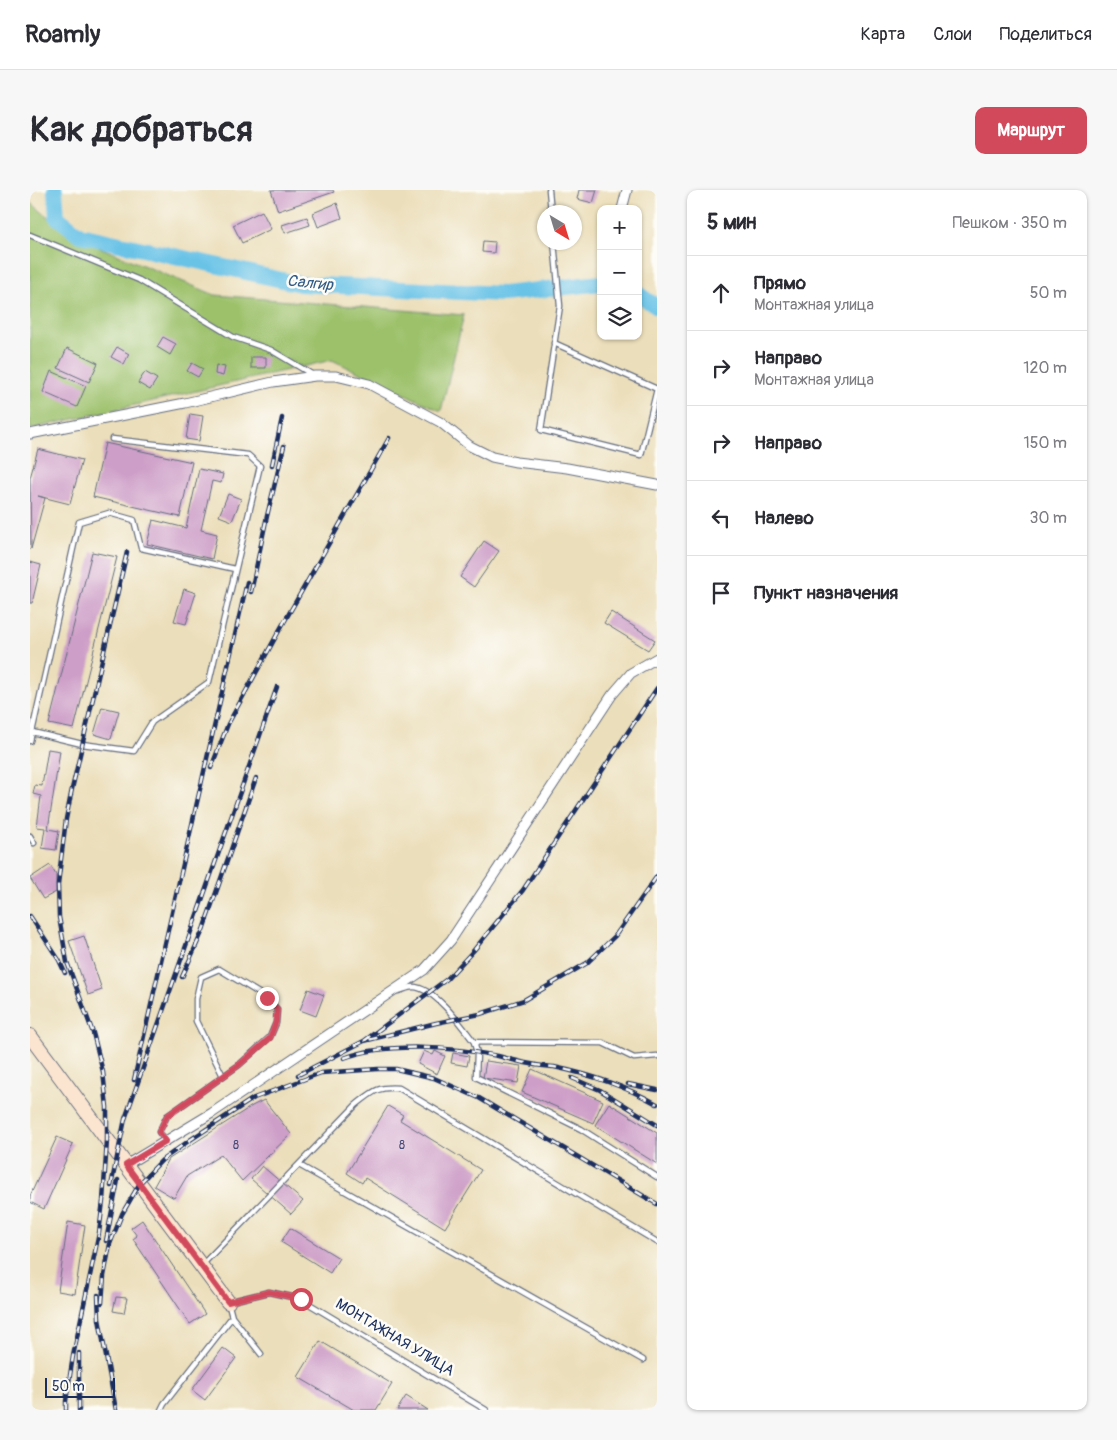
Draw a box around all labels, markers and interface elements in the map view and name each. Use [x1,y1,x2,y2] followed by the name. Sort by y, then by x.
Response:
[25,20,100,49] text: Roamly
[861,23,905,46] text: Карта
[933,23,971,46] text: Слои
[999,23,1092,46] text: Поделиться
[975,107,1087,154] button: Маршрут
[30,108,253,152] text: Как добраться
[537,205,582,250] north arrow
[597,205,642,340] map controls
[597,205,642,250] button: +
[707,209,757,236] text: 5 мин
[952,213,1067,233] text: Пешком · 350 m
[597,250,642,295] button: −
[286,271,335,295] water label: Салгир
[754,271,806,295] text: Прямо
[707,279,735,307] icon: ahead
[1030,283,1067,303] text: 50 m
[597,295,642,340] button: layers
[754,295,874,315] text: Монтажная улица
[754,346,822,370] text: Направо
[707,354,735,382] icon: right
[1023,358,1067,378] text: 120 m
[754,370,874,390] text: Монтажная улица
[707,429,735,457] icon: right
[754,431,822,455] text: Направо
[1023,433,1067,453] text: 150 m
[707,504,735,532] icon: left
[754,506,814,530] text: Налево
[1029,508,1067,528] text: 30 m
[707,579,735,607] icon: arrive
[754,581,898,605] text: Пункт назначения
[256,987,279,1010] route end
[233,1138,239,1153] house number: 8
[399,1138,405,1153] house number: 8
[290,1288,313,1311] route start
[332,1294,458,1381] street label: МОНТАЖНАЯ УЛИЦА
[45,1375,115,1398] scale bar
[52,1378,85,1395] text: 50 m

